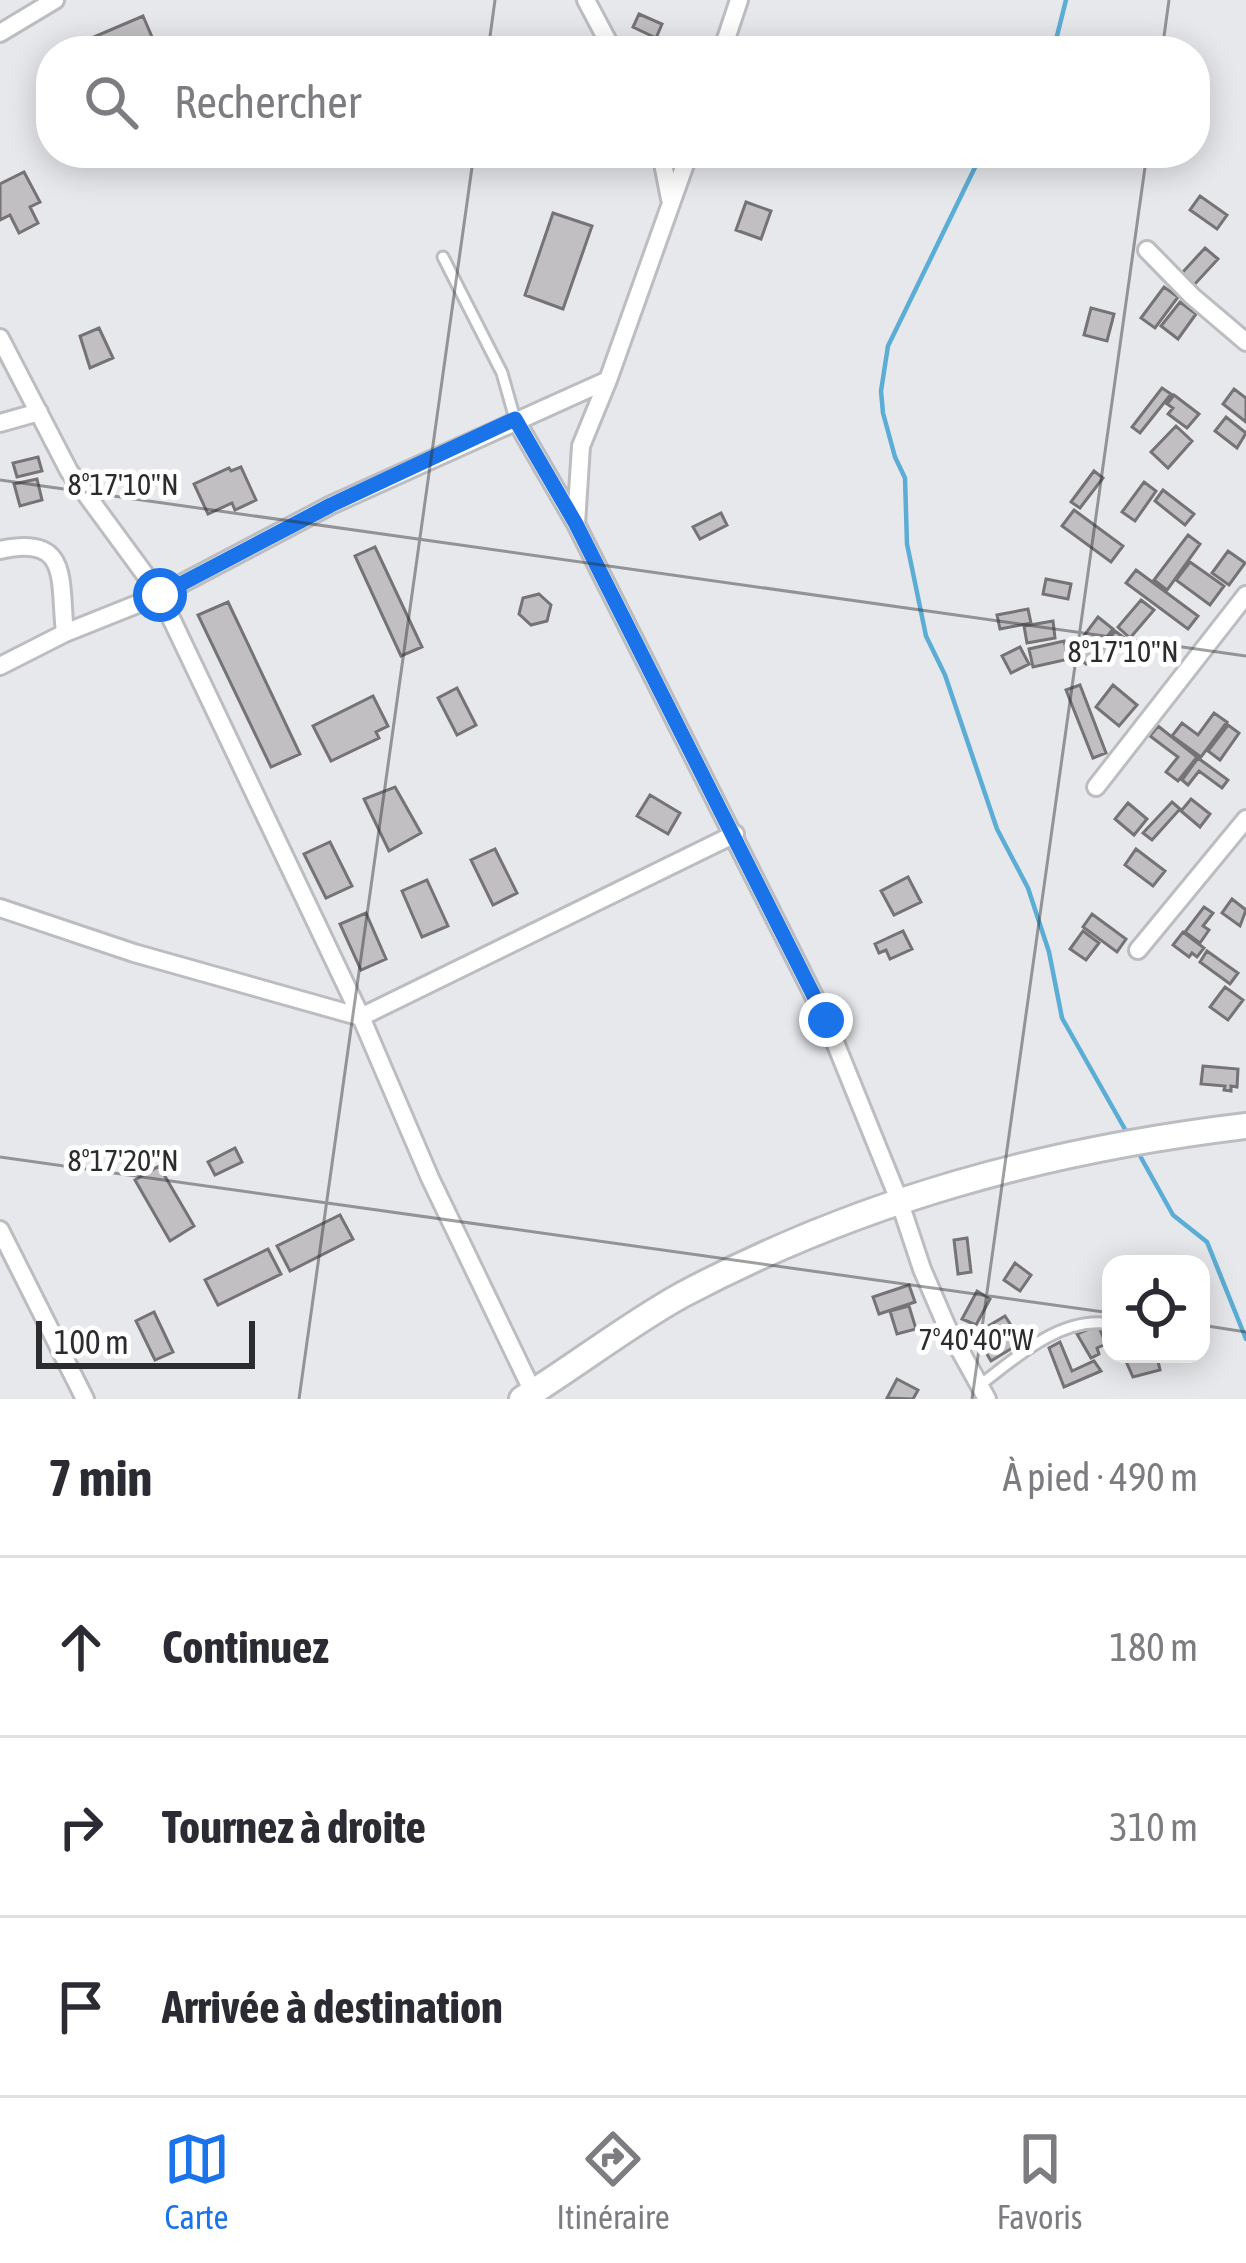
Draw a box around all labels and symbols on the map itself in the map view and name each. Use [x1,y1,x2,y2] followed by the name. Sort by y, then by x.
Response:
[67,467,179,501] text: 8°17'10"N
[133,568,187,622] route start
[1067,634,1179,668] text: 8°17'10"N
[799,993,853,1047] route end
[67,1143,179,1177] text: 8°17'20"N
[36,1315,255,1368] scale bar
[918,1322,1034,1356] text: 7°40'40"W

